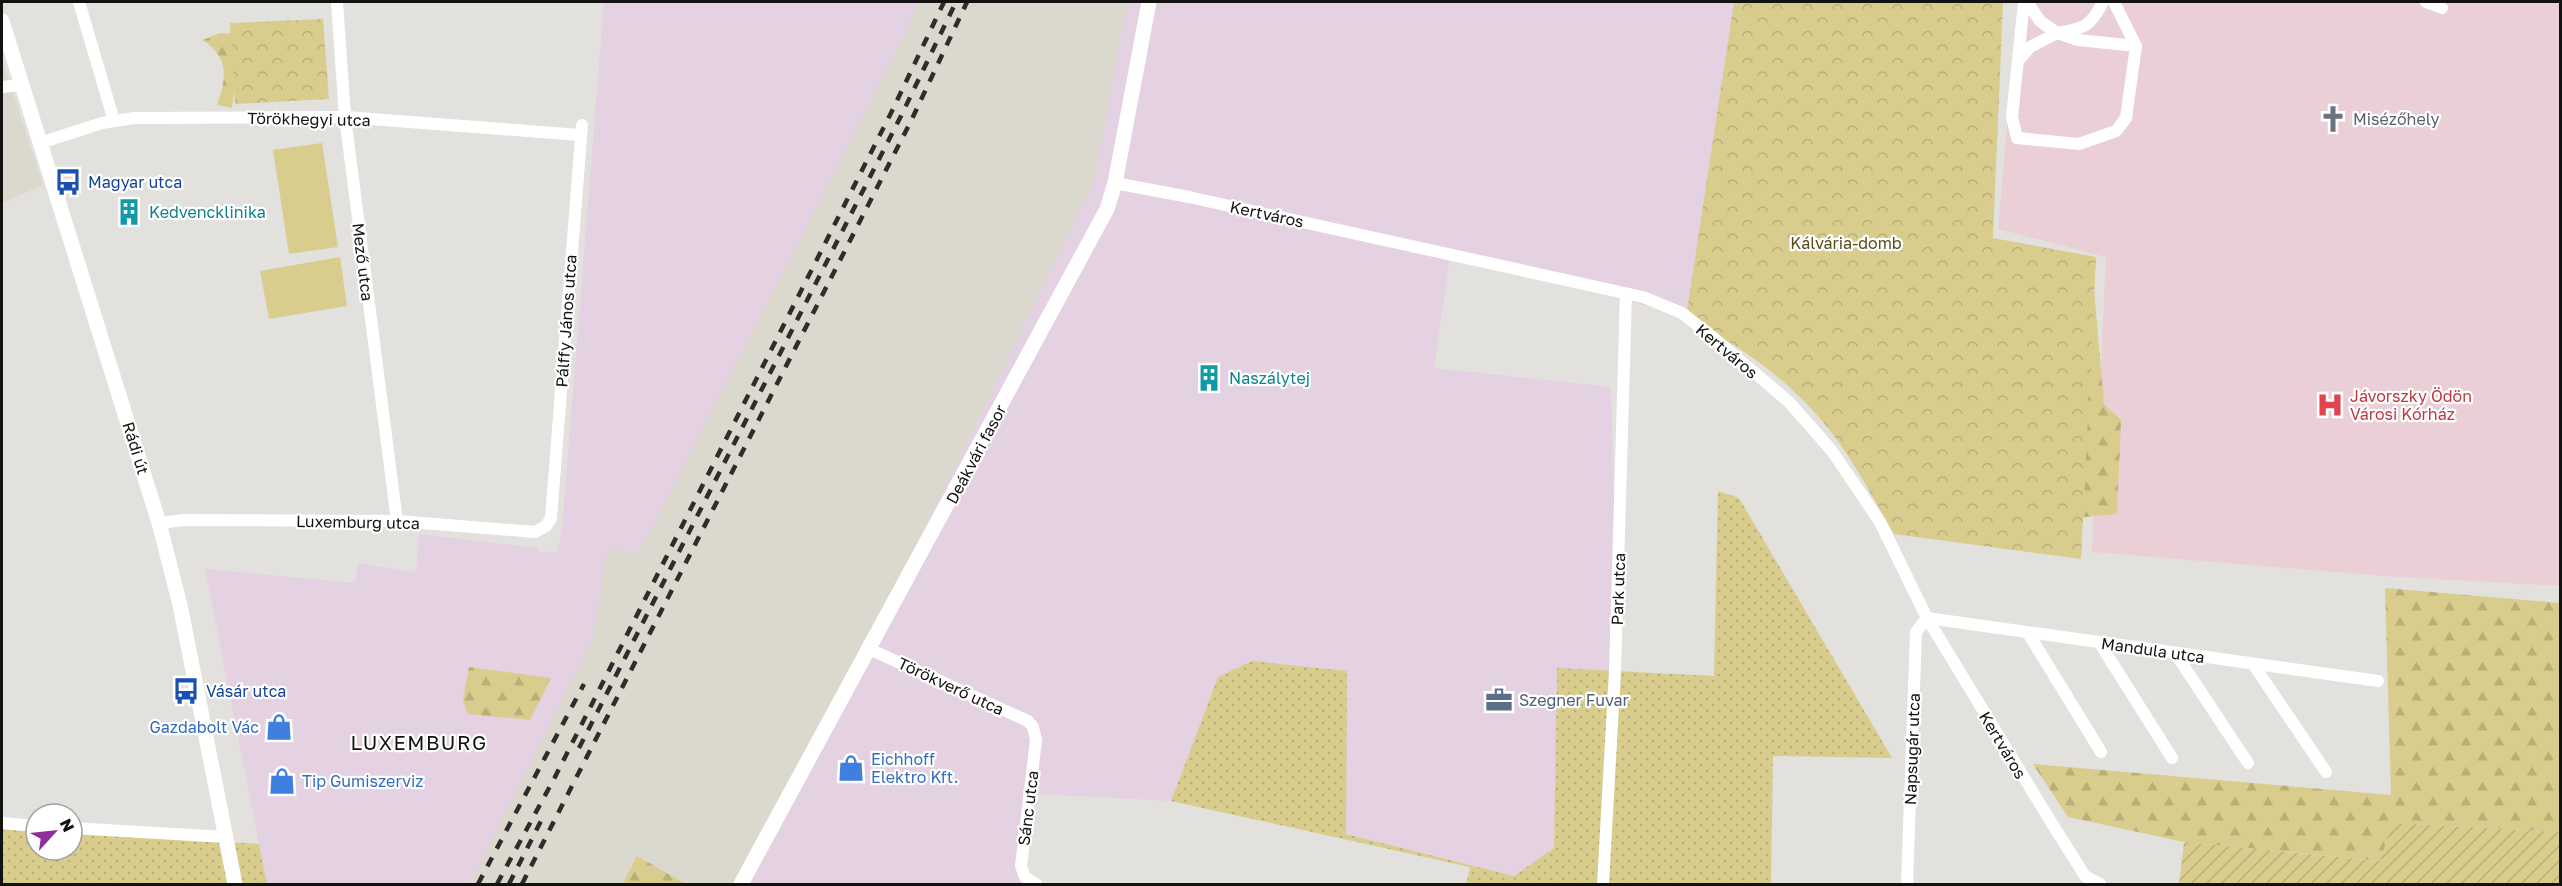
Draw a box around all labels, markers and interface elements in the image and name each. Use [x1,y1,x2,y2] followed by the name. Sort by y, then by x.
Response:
[2318,104,2348,134] church icon: Misézőhely
[247,108,371,130] street label: Törökhegyi utca
[2353,109,2439,129] place label: Misézőhely
[53,167,83,197] bus stop icon: Magyar utca
[88,172,182,192] place label: Magyar utca
[1228,196,1306,232] street label: Kertváros
[114,197,144,227] building icon: Kedvencklinika
[149,202,266,222] place label: Kedvencklinika
[348,222,378,302] street label: Mező utca
[1790,233,1902,253] park label: Kálvária-domb
[551,254,581,388] street label: Pálffy János utca
[1692,319,1762,383] street label: Kertváros
[1194,363,1224,393] building icon: Naszálytej
[1229,368,1310,388] place label: Naszálytej
[2350,386,2472,424] place label: Jávorszky Ödön Városi Kórház
[2315,390,2345,420] hospital icon: Jávorszky Ödön Városi Kórház
[941,401,1011,507] street label: Deákvári fasor
[119,419,153,477] street label: Rádi út
[296,511,420,533] street label: Luxemburg utca
[1607,552,1629,626] street label: Park utca
[2100,633,2206,667] street label: Mandula utca
[895,653,1007,719] street label: Törökverő utca
[171,676,201,706] bus stop icon: Vásár utca
[206,681,286,701] place label: Vásár utca
[1484,685,1514,715] office icon: Szegner Fuvar
[1519,690,1629,710] place label: Szegner Fuvar
[1900,693,1924,805] street label: Napsugár utca
[1975,708,2031,782] street label: Kertváros
[264,712,294,742] shop icon: Gazdabolt Vác
[149,717,259,737] place label: Gazdabolt Vác
[350,730,488,754] district label: LUXEMBURG
[871,749,959,787] place label: Eichhoff Elektro Kft.
[836,753,866,783] shop icon: Eichhoff Elektro Kft.
[267,766,297,796] shop icon: Tip Gumiszerviz
[1013,769,1043,847] street label: Sánc utca
[302,771,424,791] place label: Tip Gumiszerviz
[24,802,84,862] north arrow
[56,815,79,835] text: N

